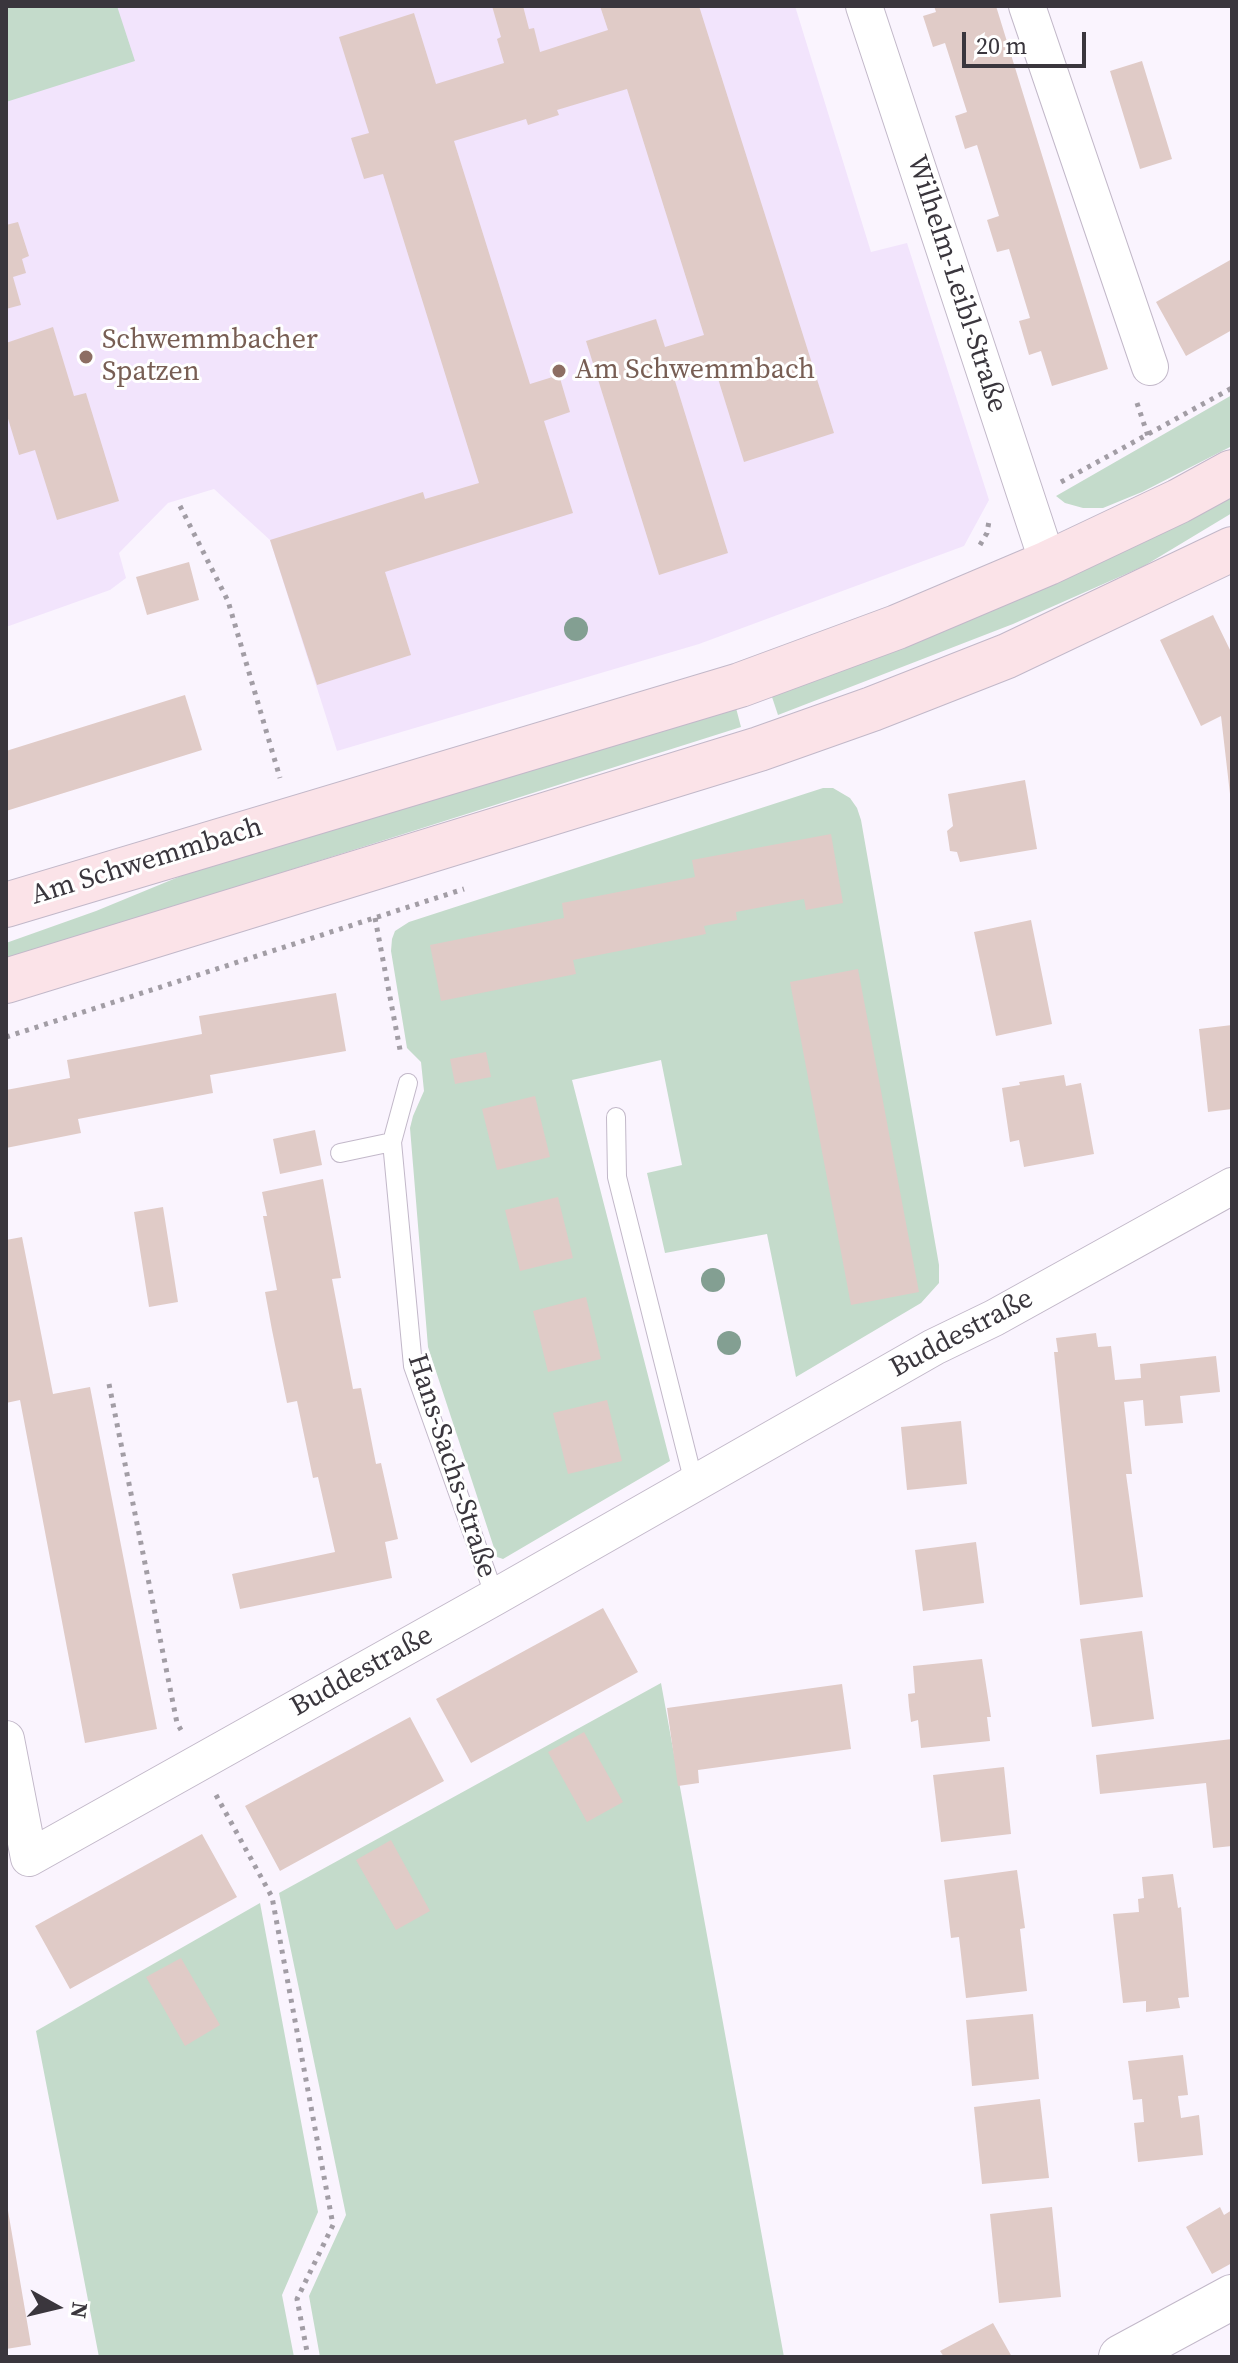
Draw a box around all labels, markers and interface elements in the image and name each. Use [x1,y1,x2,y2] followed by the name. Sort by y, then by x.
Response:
[966,16,1090,66] scale bar
[976,29,1027,62] text: 20 m
[899,151,1013,417] street label: Wilhelm-Leibl-Straße
[102,324,318,390] place label: Schwemmbacher Spatzen
[77,348,95,366] marker: Schwemmbacher Spatzen
[575,354,815,388] place label: Am Schwemmbach
[550,362,568,380] marker: Am Schwemmbach
[27,811,267,913] street label: Am Schwemmbach
[885,1282,1039,1386] street label: Buddestraße
[399,1350,503,1582] street label: Hans-Sachs-Straße
[285,1619,439,1725] street label: Buddestraße
[16,2267,96,2347] north arrow
[64,2300,96,2320] text: N

